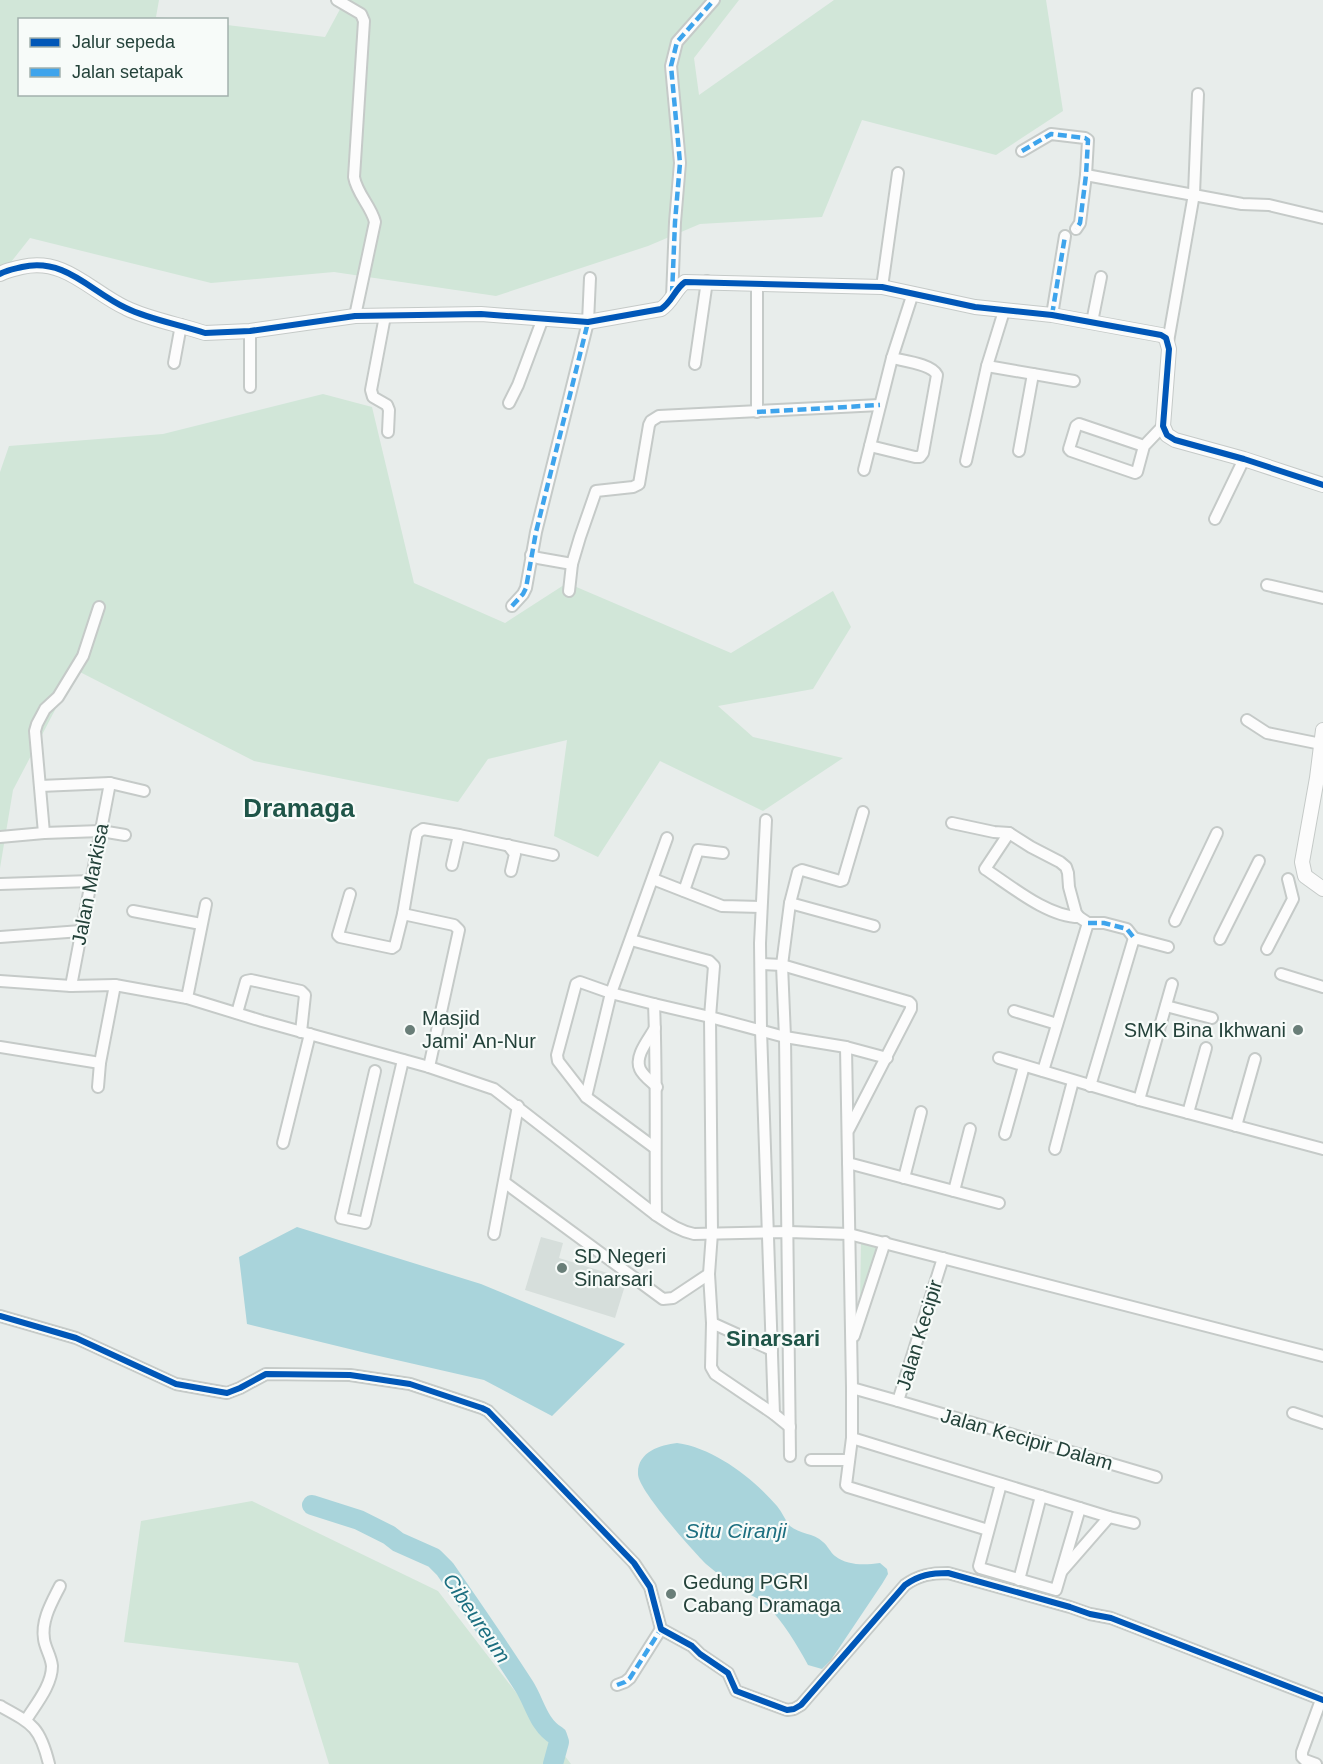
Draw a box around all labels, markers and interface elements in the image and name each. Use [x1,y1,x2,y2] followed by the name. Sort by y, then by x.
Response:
[18,18,228,96] legend
[72,32,176,52] text: Jalur sepeda
[72,62,184,82] text: Jalan setapak
[243,793,355,823] district label: Dramaga
[67,820,113,947] street label: Jalan Markisa
[422,1007,536,1052] place label: Masjid Jami' An-Nur
[1124,1019,1286,1041] place label: SMK Bina Ikhwani
[403,1023,417,1037] marker: Masjid Jami' An-Nur
[1291,1023,1305,1037] marker: SMK Bina Ikhwani
[574,1245,666,1290] place label: SD Negeri Sinarsari
[555,1261,569,1275] marker: SD Negeri Sinarsari
[892,1277,946,1393] street label: Jalan Kecipir
[726,1326,820,1351] district label: Sinarsari
[938,1404,1116,1474] street label: Jalan Kecipir Dalam
[685,1519,788,1542] water label: Situ Ciranji
[439,1569,515,1667] water label: Cibeureum
[683,1571,842,1616] place label: Gedung PGRI Cabang Dramaga
[664,1587,678,1601] marker: Gedung PGRI Cabang Dramaga

